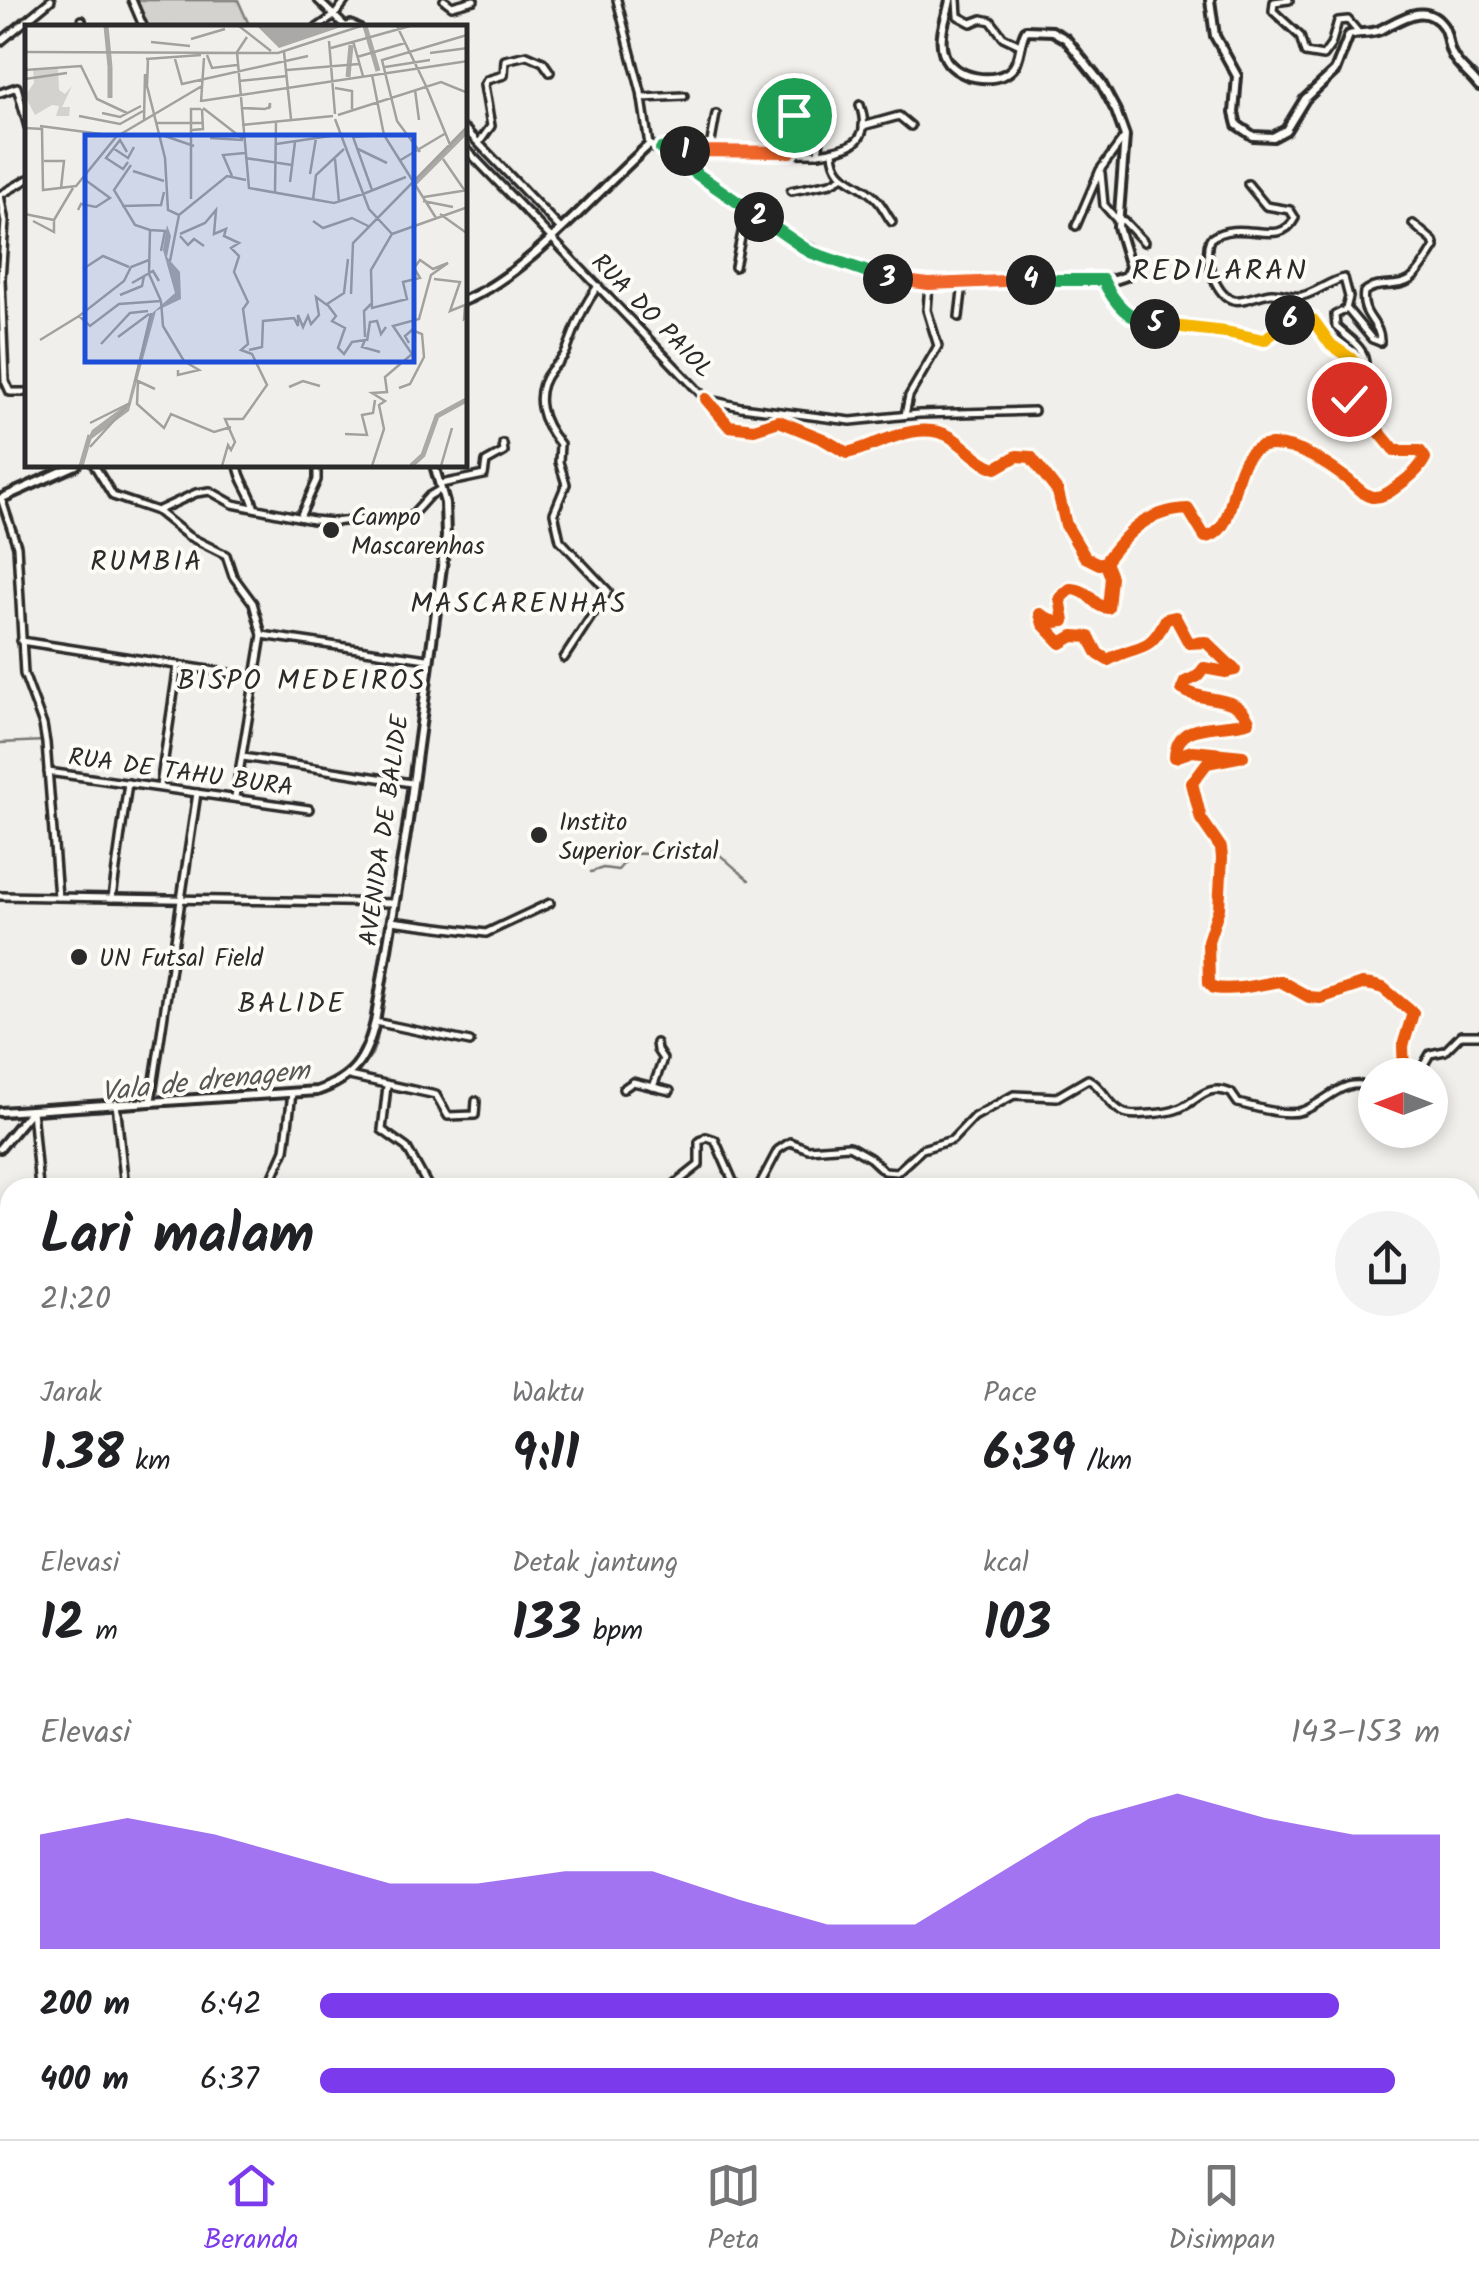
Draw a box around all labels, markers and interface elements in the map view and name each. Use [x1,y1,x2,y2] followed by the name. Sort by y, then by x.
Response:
[25,25,468,468] inset map
[752,73,837,158] pin
[767,88,822,143] icon: arrive
[660,126,710,176] pin: 1
[681,128,689,173] text: 1
[734,192,784,242] pin: 2
[751,194,767,239] text: 2
[581,244,722,388] street label: RUA DO PAIOL
[1132,248,1308,296] district label: REDILARAN
[863,254,913,304] pin: 3
[1006,255,1056,305] pin: 4
[880,256,896,301] text: 3
[1023,257,1039,302] text: 4
[1265,295,1315,345] pin: 6
[1282,297,1298,342] text: 6
[1130,299,1180,349] pin: 5
[1148,301,1162,346] text: 5
[1307,357,1392,442] pin
[1322,372,1377,427] icon: check
[351,498,485,567] place label: Campo Mascarenhas
[320,519,342,541] marker: Campo Mascarenhas
[90,540,204,585] district label: RUMBIA
[410,582,628,627] district label: MASCARENHAS
[177,659,427,704] district label: BISPO MEDEIROS
[349,711,421,949] street label: AVENIDA DE BALIDE
[66,737,296,809] street label: RUA DE TAHU BURA
[559,803,719,872] place label: Instito Superior Cristal
[528,824,550,846] marker: Instito Superior Cristal
[99,939,265,979] place label: UN Futsal Field
[68,946,90,968] marker: UN Futsal Field
[238,982,346,1027] district label: BALIDE
[99,1049,314,1116] water label: Vala de drenagem
[1358,1058,1448,1148] north arrow
[1358,1058,1448,1148] map controls
[40,1194,314,1281] text: Lari malam
[1335,1211,1440,1316] button: share
[40,1275,111,1326] text: 21:20
[40,1371,102,1416] text: Jarak
[512,1371,584,1416] text: Waktu
[983,1371,1037,1416] text: Pace
[40,1416,124,1496] text: 1.38
[512,1416,579,1496] text: 9:11
[983,1416,1075,1496] text: 6:39
[124,1439,170,1484] text: km
[1075,1439,1132,1484] text: /km
[40,1541,119,1586] text: Elevasi
[512,1541,678,1586] text: Detak jantung
[983,1541,1029,1586] text: kcal
[40,1586,84,1666] text: 12
[512,1586,581,1666] text: 133
[983,1586,1051,1666] text: 103
[84,1609,118,1654] text: m
[581,1609,643,1654] text: bpm
[40,1708,131,1759] text: Elevasi
[1291,1708,1440,1759] text: 143–153 m
[40,1980,130,2031] text: 200 m
[200,1980,262,2031] text: 6:42
[40,2055,129,2106] text: 400 m
[200,2055,259,2106] text: 6:37
[204,2158,299,2263] tab: Beranda
[706,2158,761,2263] tab: Peta
[1168,2158,1275,2263] tab: Disimpan

